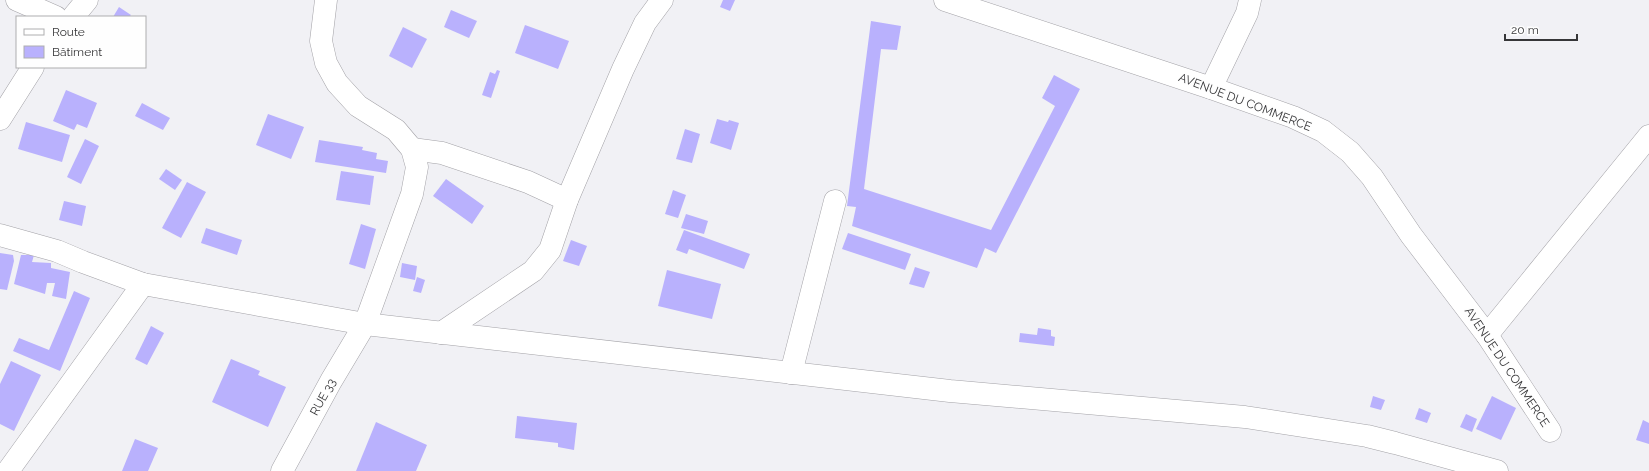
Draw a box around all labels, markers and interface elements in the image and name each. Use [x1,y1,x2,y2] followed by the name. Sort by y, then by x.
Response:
[16,16,146,68] legend
[1505,16,1577,42] scale bar
[1511,23,1539,37] text: 20 m
[52,25,85,39] text: Route
[52,45,102,59] text: Bâtiment
[1177,70,1313,134] street label: AVENUE DU COMMERCE
[1462,305,1552,429] street label: AVENUE DU COMMERCE
[307,376,339,418] street label: RUE 33

